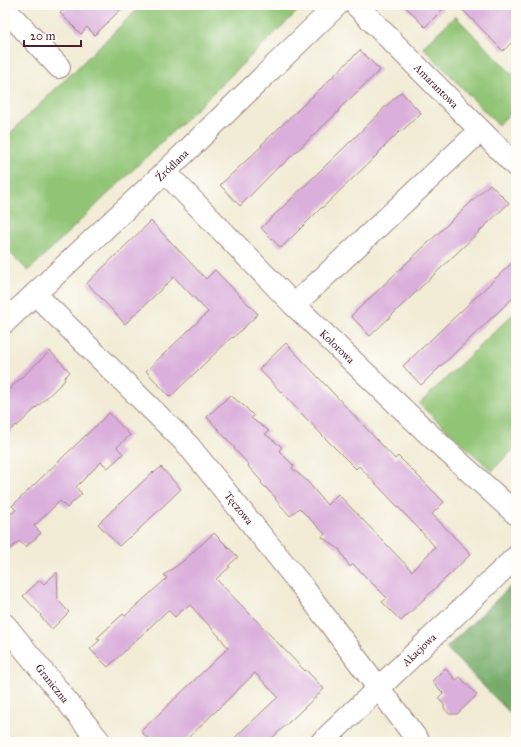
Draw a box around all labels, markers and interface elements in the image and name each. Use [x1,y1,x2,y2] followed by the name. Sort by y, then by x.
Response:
[24,22,81,48] scale bar
[30,29,56,43] text: 20 m
[411,60,461,111] street label: Amarantowa
[152,146,191,184] street label: Źródlana
[317,327,358,366] street label: Kolorowa
[222,489,256,527] street label: Tęczowa
[399,630,439,669] street label: Akacjowa
[33,661,72,705] street label: Graniczna

